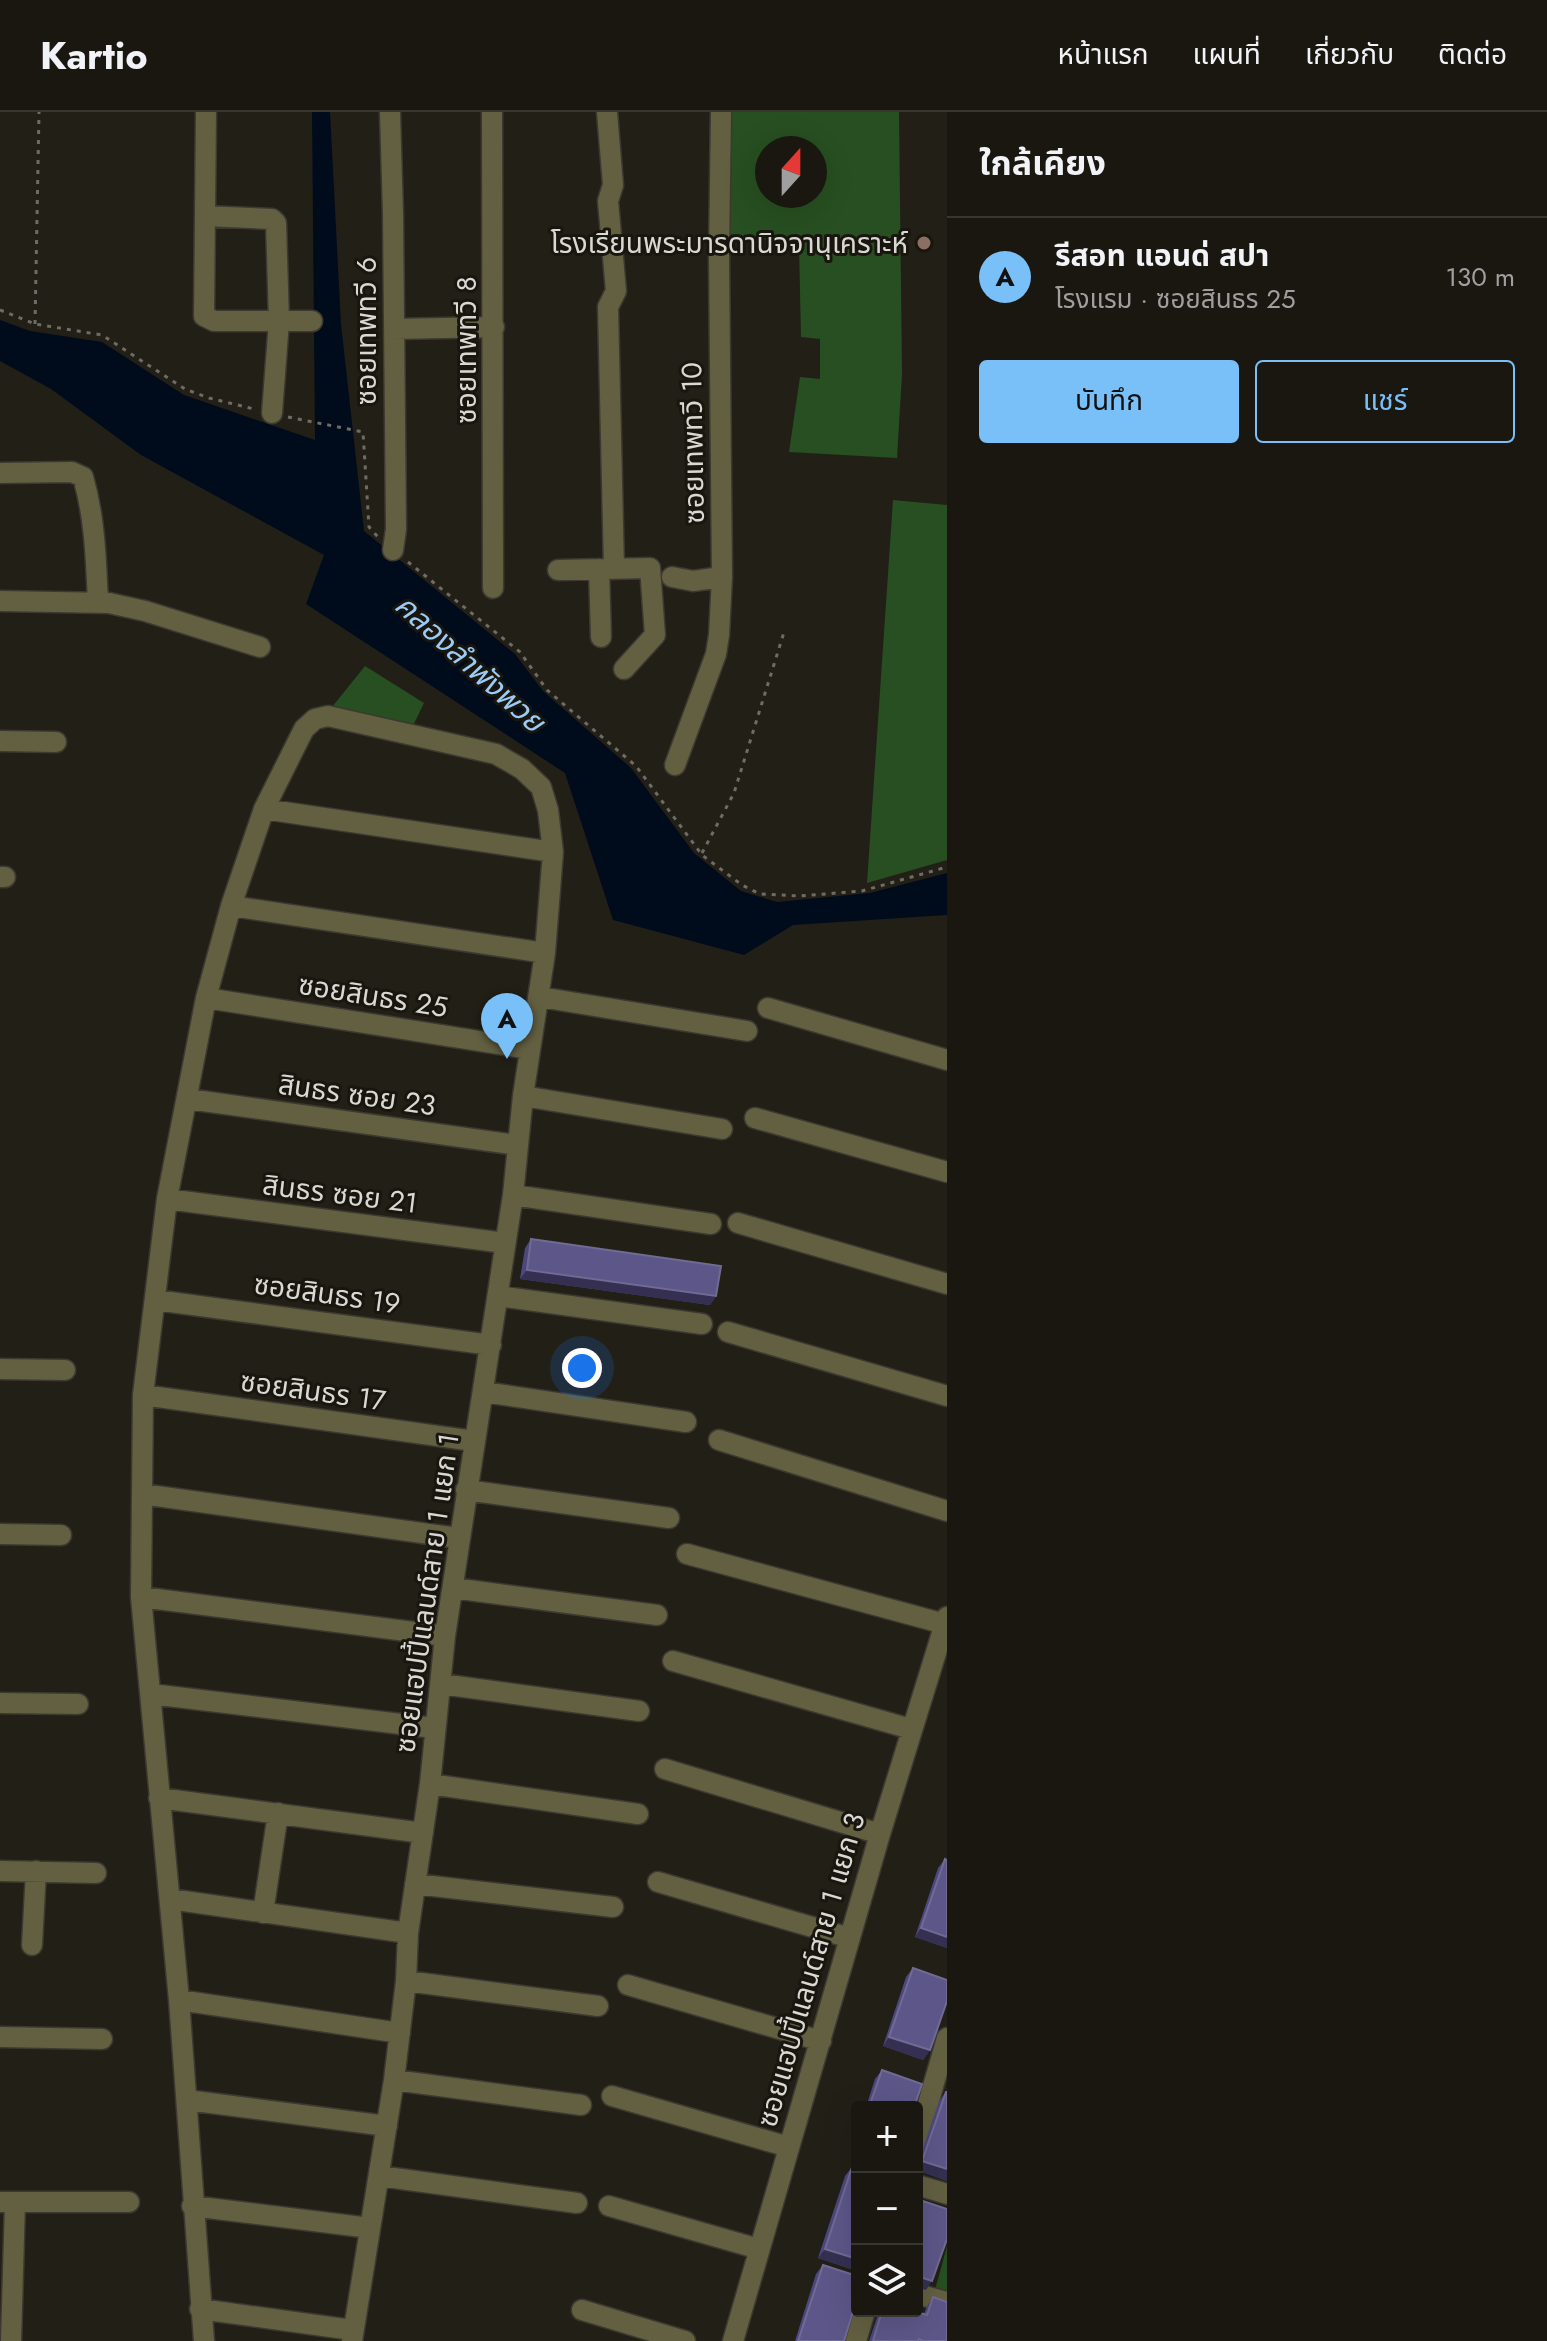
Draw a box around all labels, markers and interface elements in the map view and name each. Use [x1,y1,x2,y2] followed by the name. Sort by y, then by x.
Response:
[40,28,148,83] text: Kartio
[1058,34,1149,75] text: หน้าแรก
[1193,34,1261,75] text: แผนที่
[1305,34,1394,75] text: เกี่ยวกับ
[1438,34,1507,75] text: ติดต่อ
[755,136,827,208] north arrow
[979,139,1106,188] text: ใกล้เคียง
[550,223,909,264] place label: โรงเรียนพระมารดานิจจานุเคราะห์
[915,234,933,252] marker: โรงเรียนพระมารดานิจจานุเคราะห์
[1055,234,1269,277] text: รีสอท แอนด่ สปา
[346,257,387,405] street label: ซอยเทพทวี 6
[995,258,1015,296] text: A
[1445,258,1515,296] text: 130 m
[446,276,487,424] street label: ซอยเทพทวี 8
[1055,280,1296,318] text: โรงแรม · ซอยสินธร 25
[979,360,1239,443] button: บันทึก
[1255,360,1515,443] button: แชร์
[671,362,715,524] street label: ซอยเทพทวี 10
[386,584,556,744] water label: คลองลำพังพวย
[295,964,451,1028] street label: ซอยสินธร 25
[481,993,533,1059] pin: A
[276,1064,438,1126] street label: สินธร ซอย 23
[260,1164,420,1224] street label: สินธร ซอย 21
[251,1263,403,1325] street label: ซอยสินธร 19
[562,1348,602,1388] your location
[238,1361,388,1422] street label: ซอยสินธร 17
[384,1431,470,1755] street label: ซอยแฮปปี้แลนด์สาย 1 แยก 1
[746,1808,876,2132] street label: ซอยแฮปปี้แลนด์สาย 1 แยก 3
[851,2101,923,2317] map controls
[851,2101,923,2173] button: +
[851,2173,923,2245] button: −
[851,2245,923,2317] button: layers

